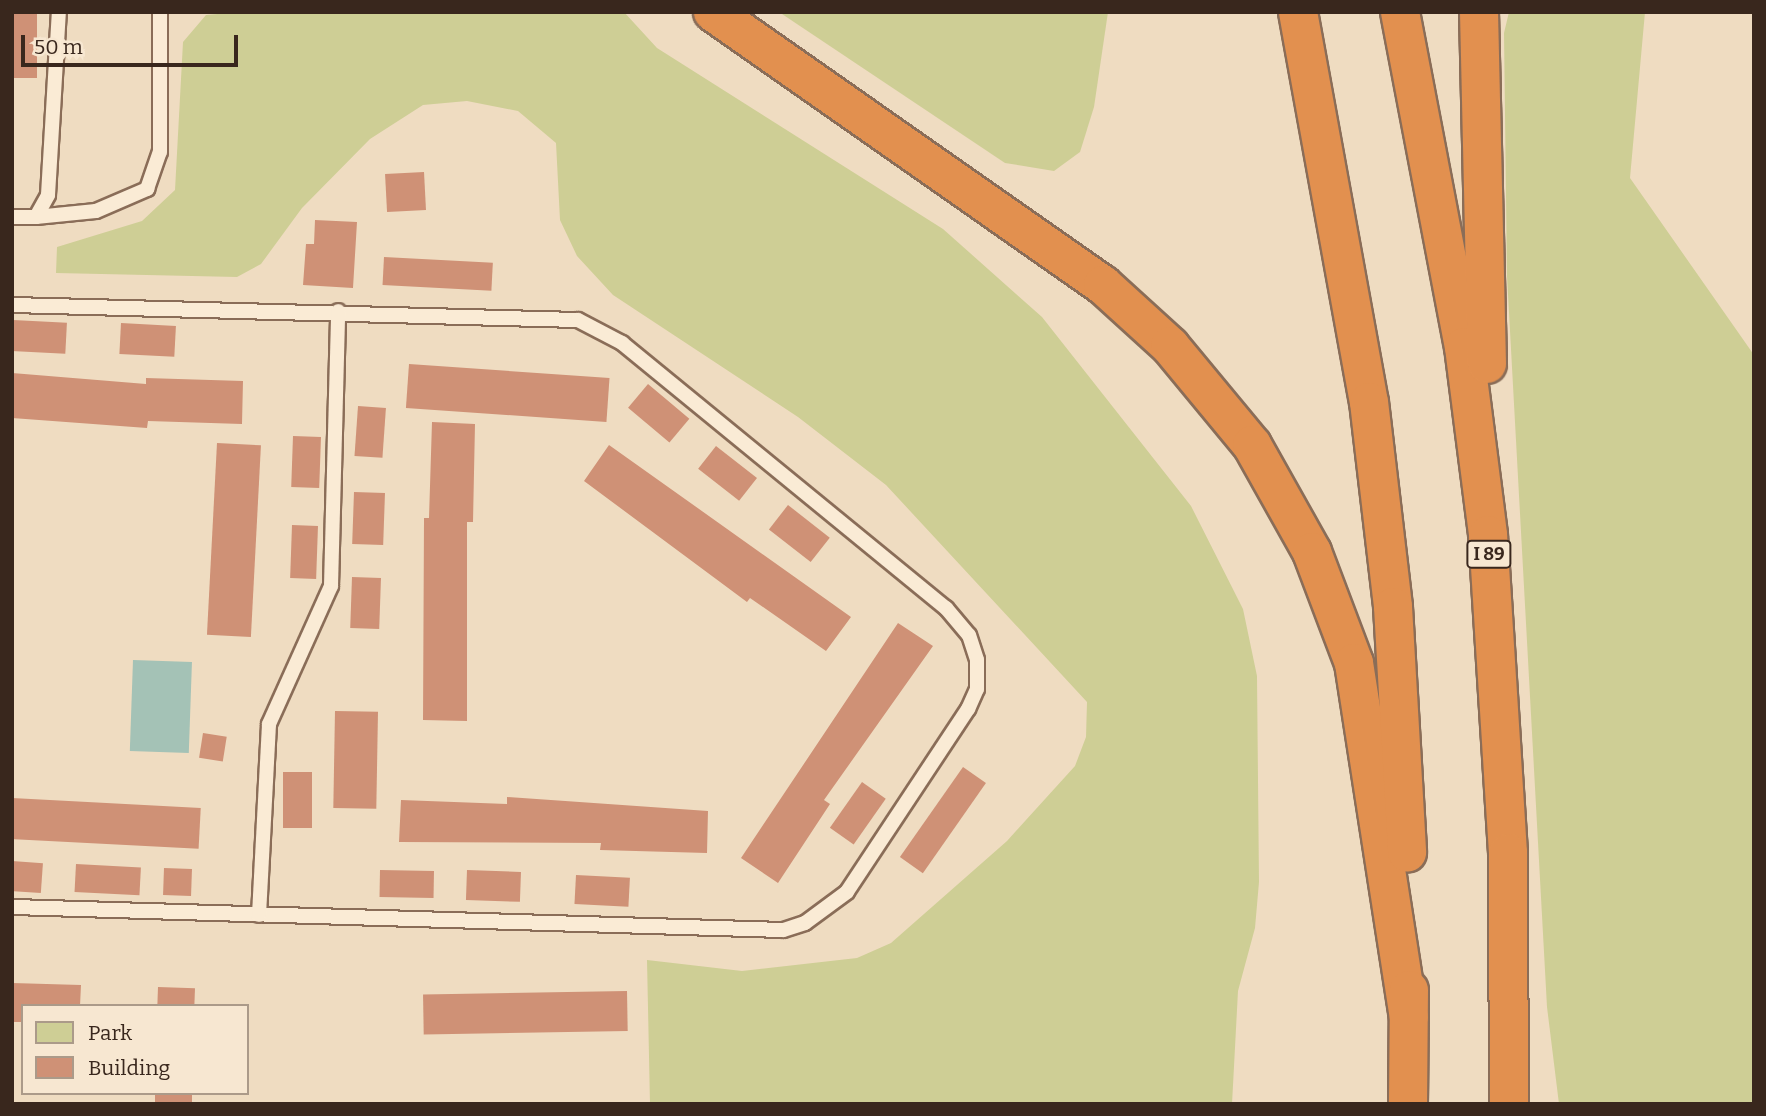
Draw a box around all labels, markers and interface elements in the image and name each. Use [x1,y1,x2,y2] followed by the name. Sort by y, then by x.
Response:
[24,21,242,65] scale bar
[34,34,83,60] text: 50 m
[1466,540,1512,568] road number: I 89
[21,1004,248,1095] legend
[88,1020,132,1046] text: Park
[88,1055,170,1081] text: Building

